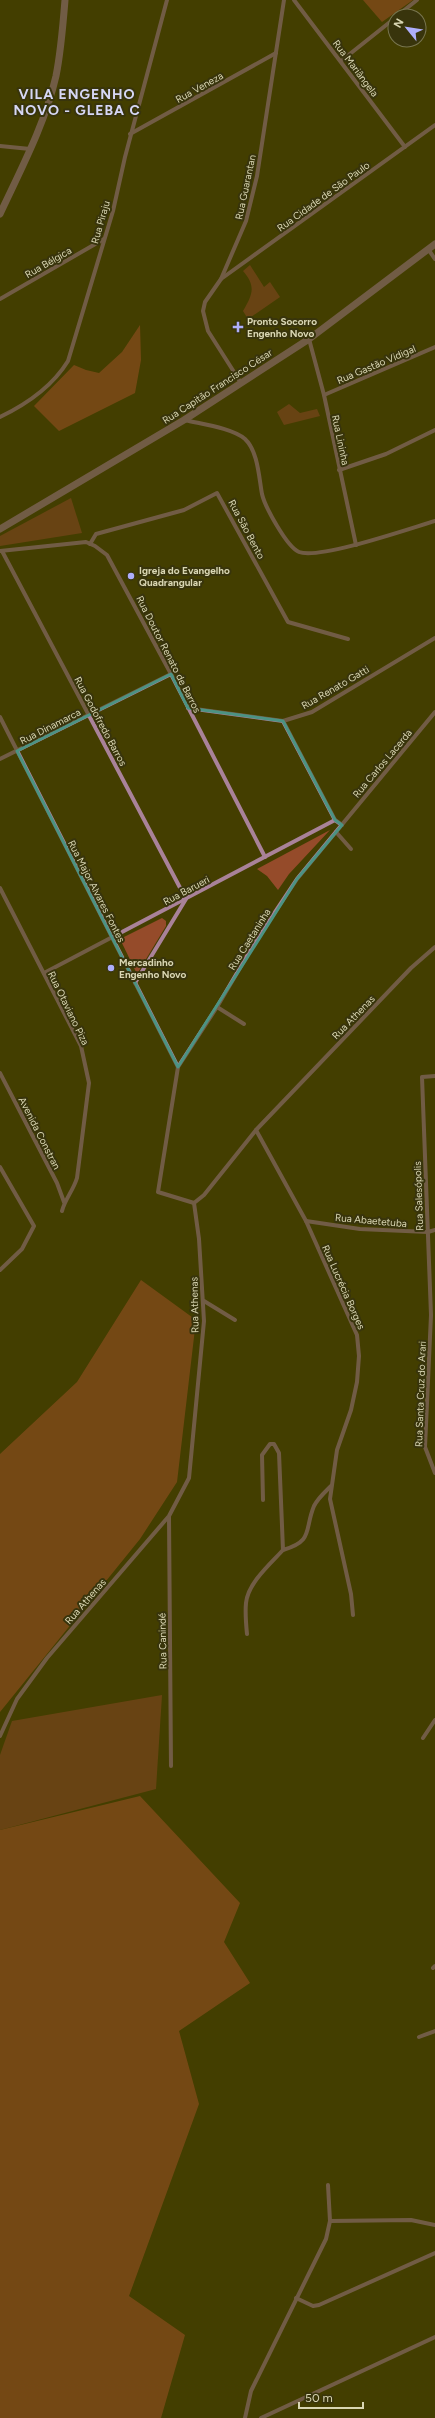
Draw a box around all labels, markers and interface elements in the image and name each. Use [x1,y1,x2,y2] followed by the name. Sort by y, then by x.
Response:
[387,8,427,48] north arrow
[391,16,407,30] text: N
[330,37,381,99] street label: Rua Mariângela
[173,69,225,106] street label: Rua Veneza
[13,86,141,119] district label: VILA ENGENHO NOVO - GLEBA C
[232,153,259,221] street label: Rua Guarantan
[274,158,372,234] street label: Rua Cidade de São Paulo
[88,199,113,245] street label: Rua Piraju
[23,244,74,281] street label: Rua Bélgica
[247,315,317,340] place label: Pronto Socorro Engenho Novo
[232,321,244,333] marker: Pronto Socorro Engenho Novo
[335,342,418,387] street label: Rua Gastão Vidigal
[160,346,275,427] street label: Rua Capitão Francisco César
[329,414,352,466] street label: Rua Lininha
[225,497,268,561] street label: Rua São Bento
[139,564,230,589] place label: Igreja do Evangelho Quadrangular
[126,571,136,581] marker: Igreja do Evangelho Quadrangular
[133,593,204,715] street label: Rua Doutor Renato de Barros
[299,663,372,712] street label: Rua Renato Gatti
[71,674,130,769] street label: Rua Godofredo Barros
[18,705,83,747] street label: Rua Dinamarca
[350,726,415,800] street label: Rua Carlos Lacerda
[65,838,128,945] street label: Rua Major Alvares Fontes
[161,873,212,908] street label: Rua Barueri
[225,906,274,972] street label: Rua Caetaninha
[119,956,186,981] place label: Mercadinho Engenho Novo
[106,963,116,973] marker: Mercadinho Engenho Novo
[45,969,92,1047] street label: Rua Otaviano Piza
[329,992,378,1042] street label: Rua Athenas
[16,1095,64,1172] street label: Avenida Constran
[411,1161,426,1231] street label: Rua Salesópolis
[334,1211,407,1230] street label: Rua Abaetetuba
[319,1243,368,1332] street label: Rua Lucrécia Borges
[188,1276,201,1333] street label: Rua Athenas
[412,1341,429,1447] street label: Rua Santa Cruz do Arari
[62,1576,109,1627] street label: Rua Athenas
[155,1612,169,1669] street label: Rua Canindé
[299,2384,363,2410] scale bar
[305,2391,333,2405] text: 50 m

